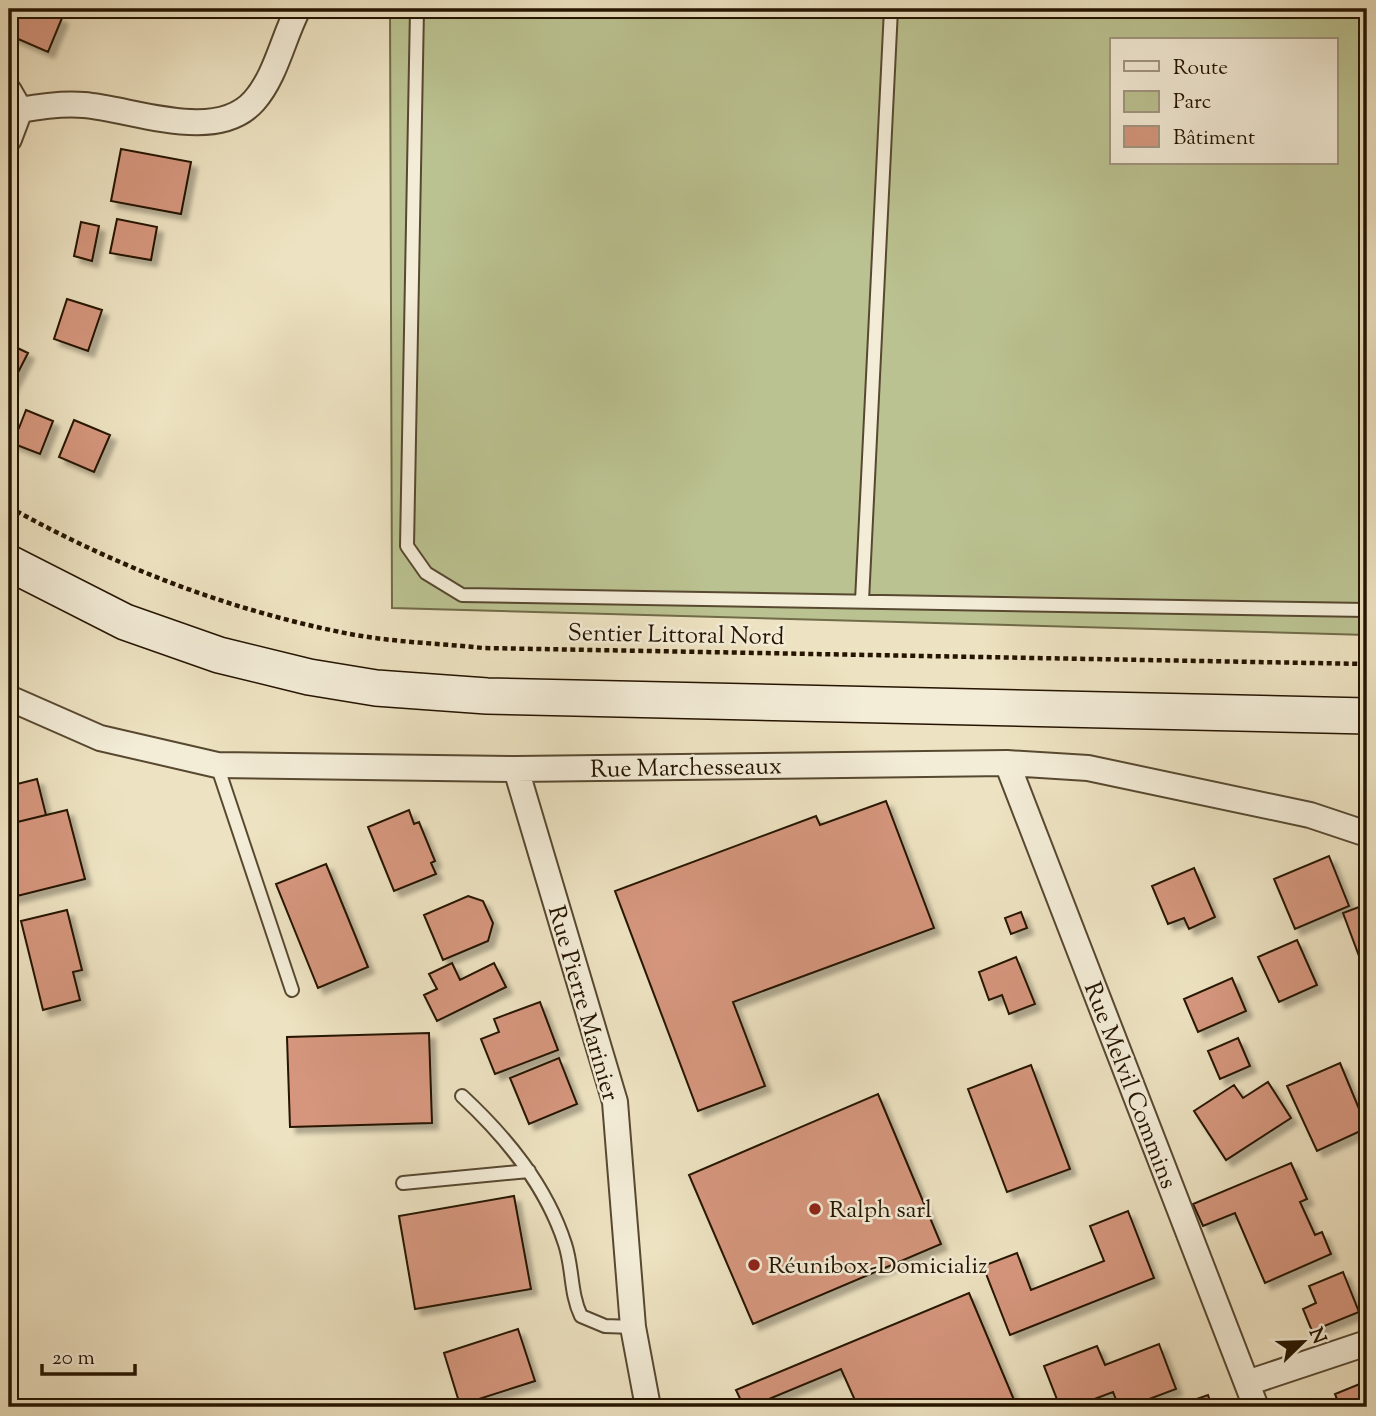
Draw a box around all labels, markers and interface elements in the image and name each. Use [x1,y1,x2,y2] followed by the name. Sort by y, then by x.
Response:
[1110,38,1338,164] legend
[1173,54,1228,84] text: Route
[1173,88,1211,118] text: Parc
[1173,124,1255,154] text: Bâtiment
[567,617,785,655] street label: Sentier Littoral Nord
[590,750,782,788] street label: Rue Marchesseaux
[538,902,626,1105] street label: Rue Pierre Marinier
[1074,977,1184,1194] street label: Rue Melvil Commins
[829,1194,932,1228] place label: Ralph sarl
[807,1201,823,1217] marker: Ralph sarl
[768,1250,987,1284] place label: Réunibox-Domicializ
[746,1257,762,1273] marker: Réunibox-Domicializ
[1268,1308,1338,1378] north arrow
[1301,1324,1332,1349] text: N
[42,1332,135,1376] scale bar
[52,1344,95,1374] text: 20 m

